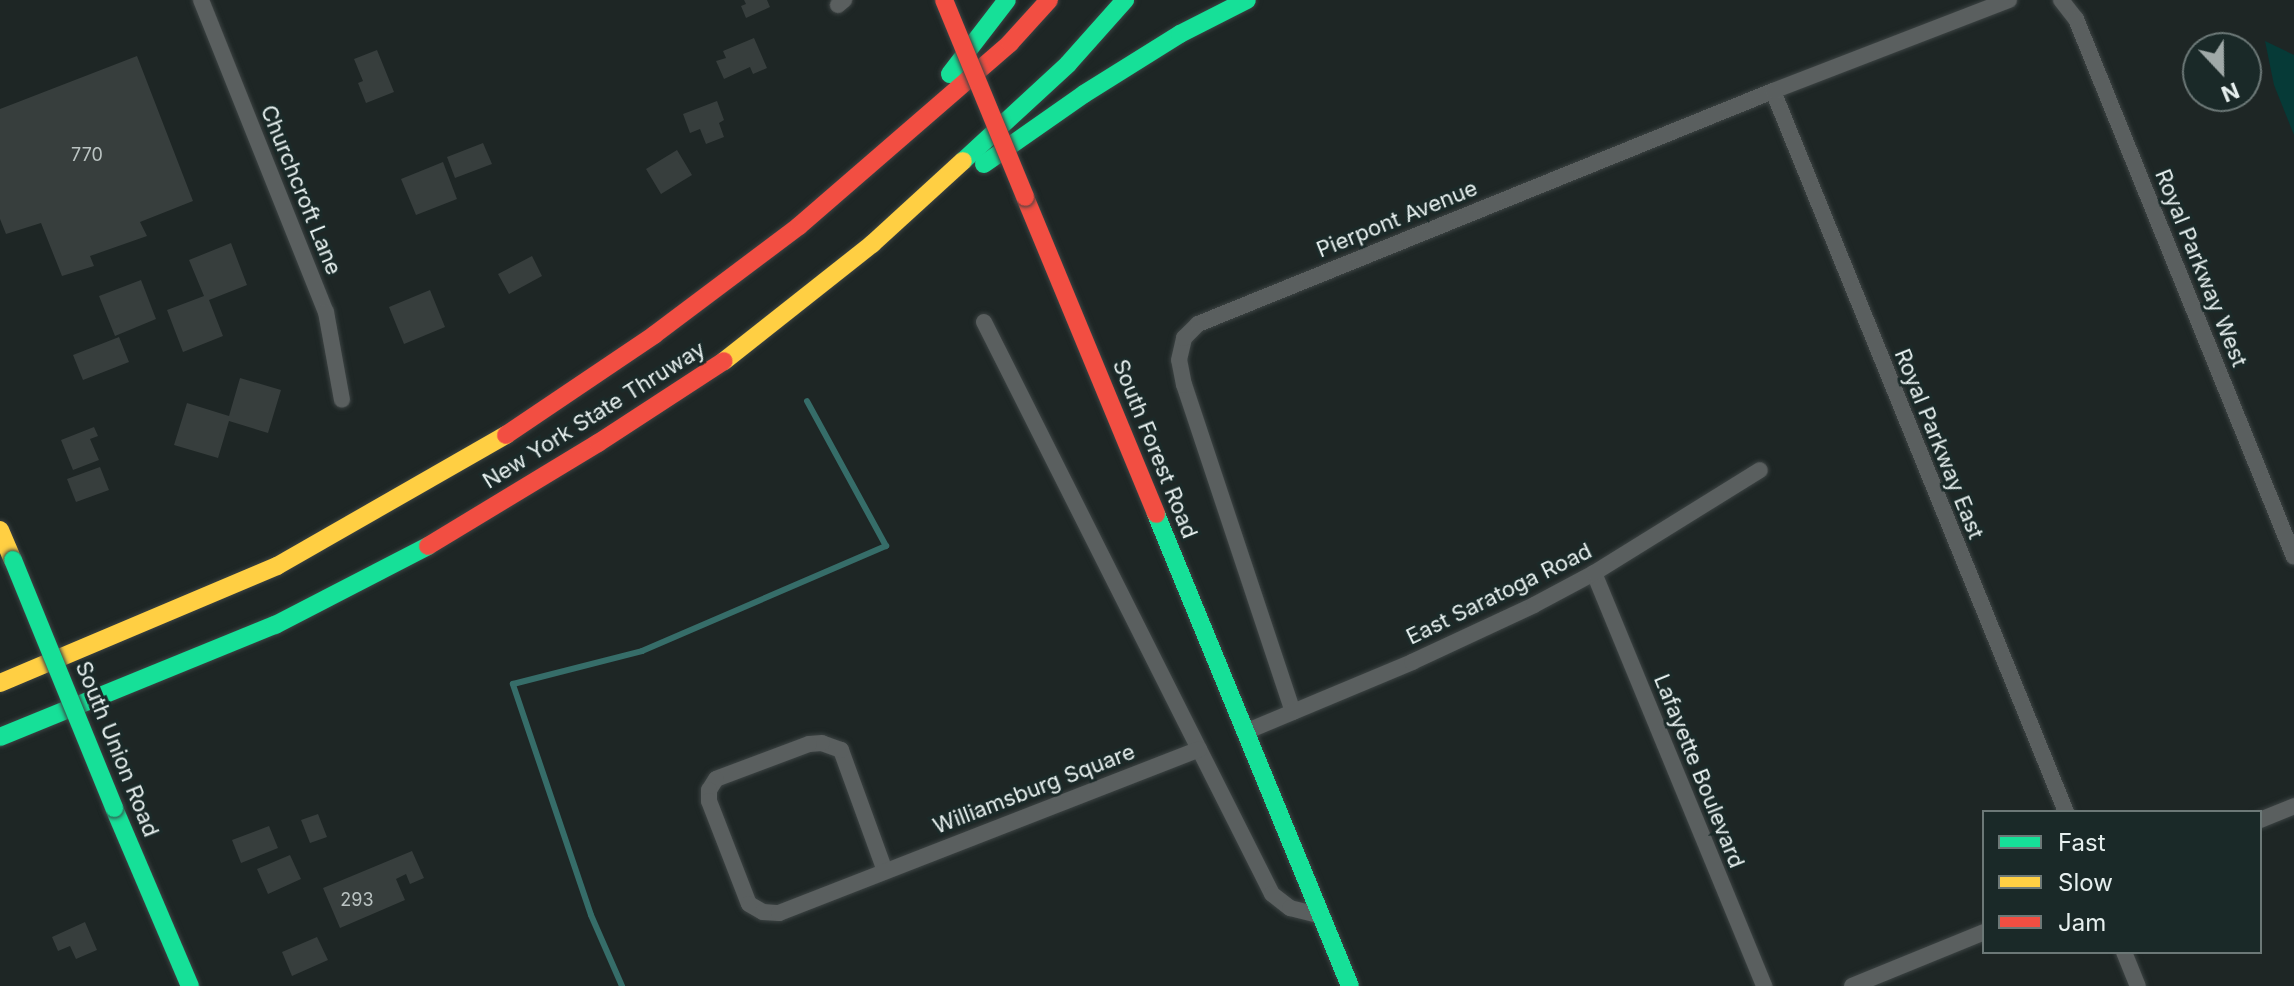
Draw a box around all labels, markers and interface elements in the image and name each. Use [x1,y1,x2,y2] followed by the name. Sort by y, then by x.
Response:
[2182,32,2262,112] north arrow
[2218,77,2243,108] text: N
[255,101,347,279] street label: Churchcroft Lane
[71,144,103,166] house number: 770
[2149,165,2253,371] street label: Royal Parkway West
[1313,175,1481,263] street label: Pierpont Avenue
[478,336,710,494] street label: New York State Thruway
[1889,345,1989,543] street label: Royal Parkway East
[1107,356,1203,542] street label: South Forest Road
[1402,538,1596,650] street label: East Saratoga Road
[70,657,164,841] street label: South Union Road
[1648,670,1750,872] street label: Lafayette Boulevard
[929,738,1139,840] street label: Williamsburg Square
[1982,810,2262,954] legend
[2058,828,2106,857] text: Fast
[2058,868,2113,897] text: Slow
[340,889,374,911] house number: 293
[2058,908,2106,937] text: Jam

